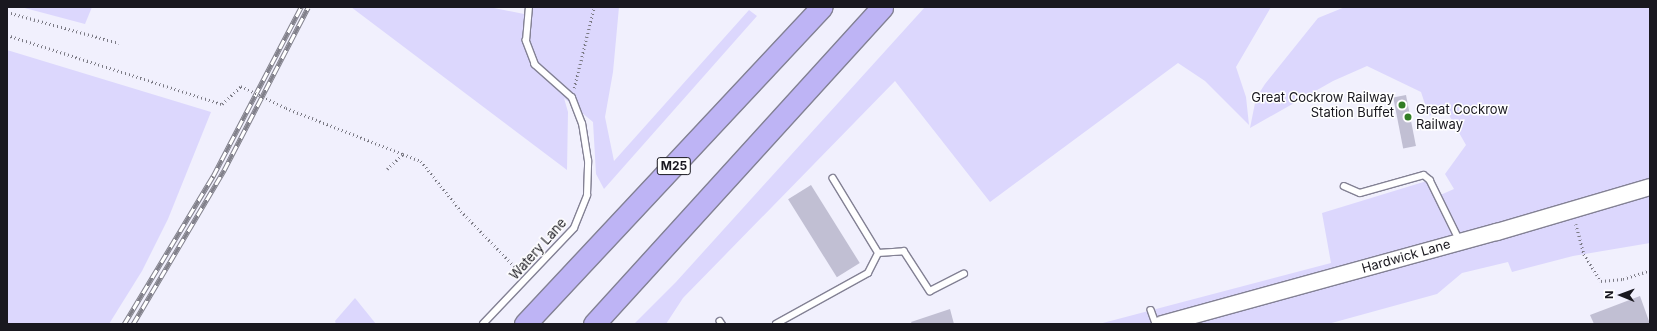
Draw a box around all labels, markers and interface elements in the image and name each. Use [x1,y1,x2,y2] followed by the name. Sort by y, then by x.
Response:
[1251,90,1394,121] place label: Great Cockrow Railway Station Buffet
[1397,100,1407,110] marker: Great Cockrow Railway Station Buffet
[1416,102,1508,133] place label: Great Cockrow Railway
[1403,112,1413,122] marker: Great Cockrow Railway
[656,156,692,176] road number: M25
[506,215,570,283] street label: Watery Lane
[1360,236,1452,276] street label: Hardwick Lane
[1601,275,1641,315] north arrow
[1602,290,1616,299] text: N

